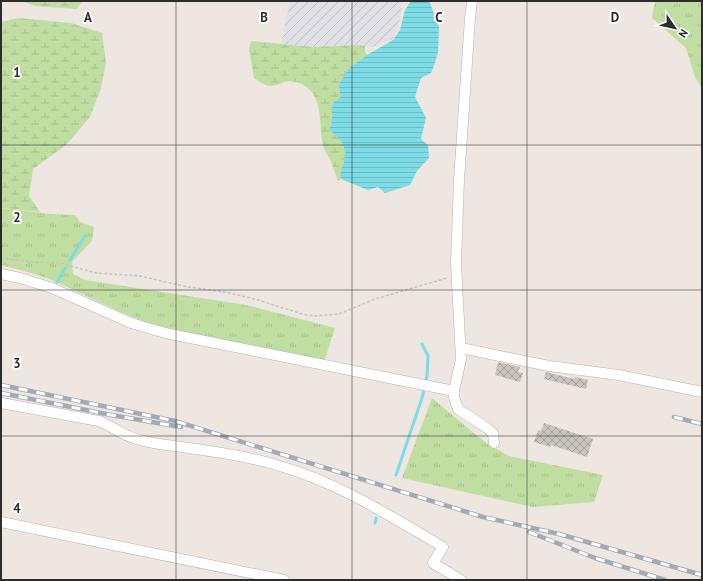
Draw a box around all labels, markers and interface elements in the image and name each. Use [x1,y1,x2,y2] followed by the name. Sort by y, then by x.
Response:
[655,8,695,48] north arrow
[84,9,92,26] text: A
[260,9,268,26] text: B
[435,9,443,26] text: C
[611,9,619,26] text: D
[675,27,691,41] text: N
[13,64,21,81] text: 1
[13,209,21,226] text: 2
[13,355,21,372] text: 3
[13,500,21,517] text: 4

